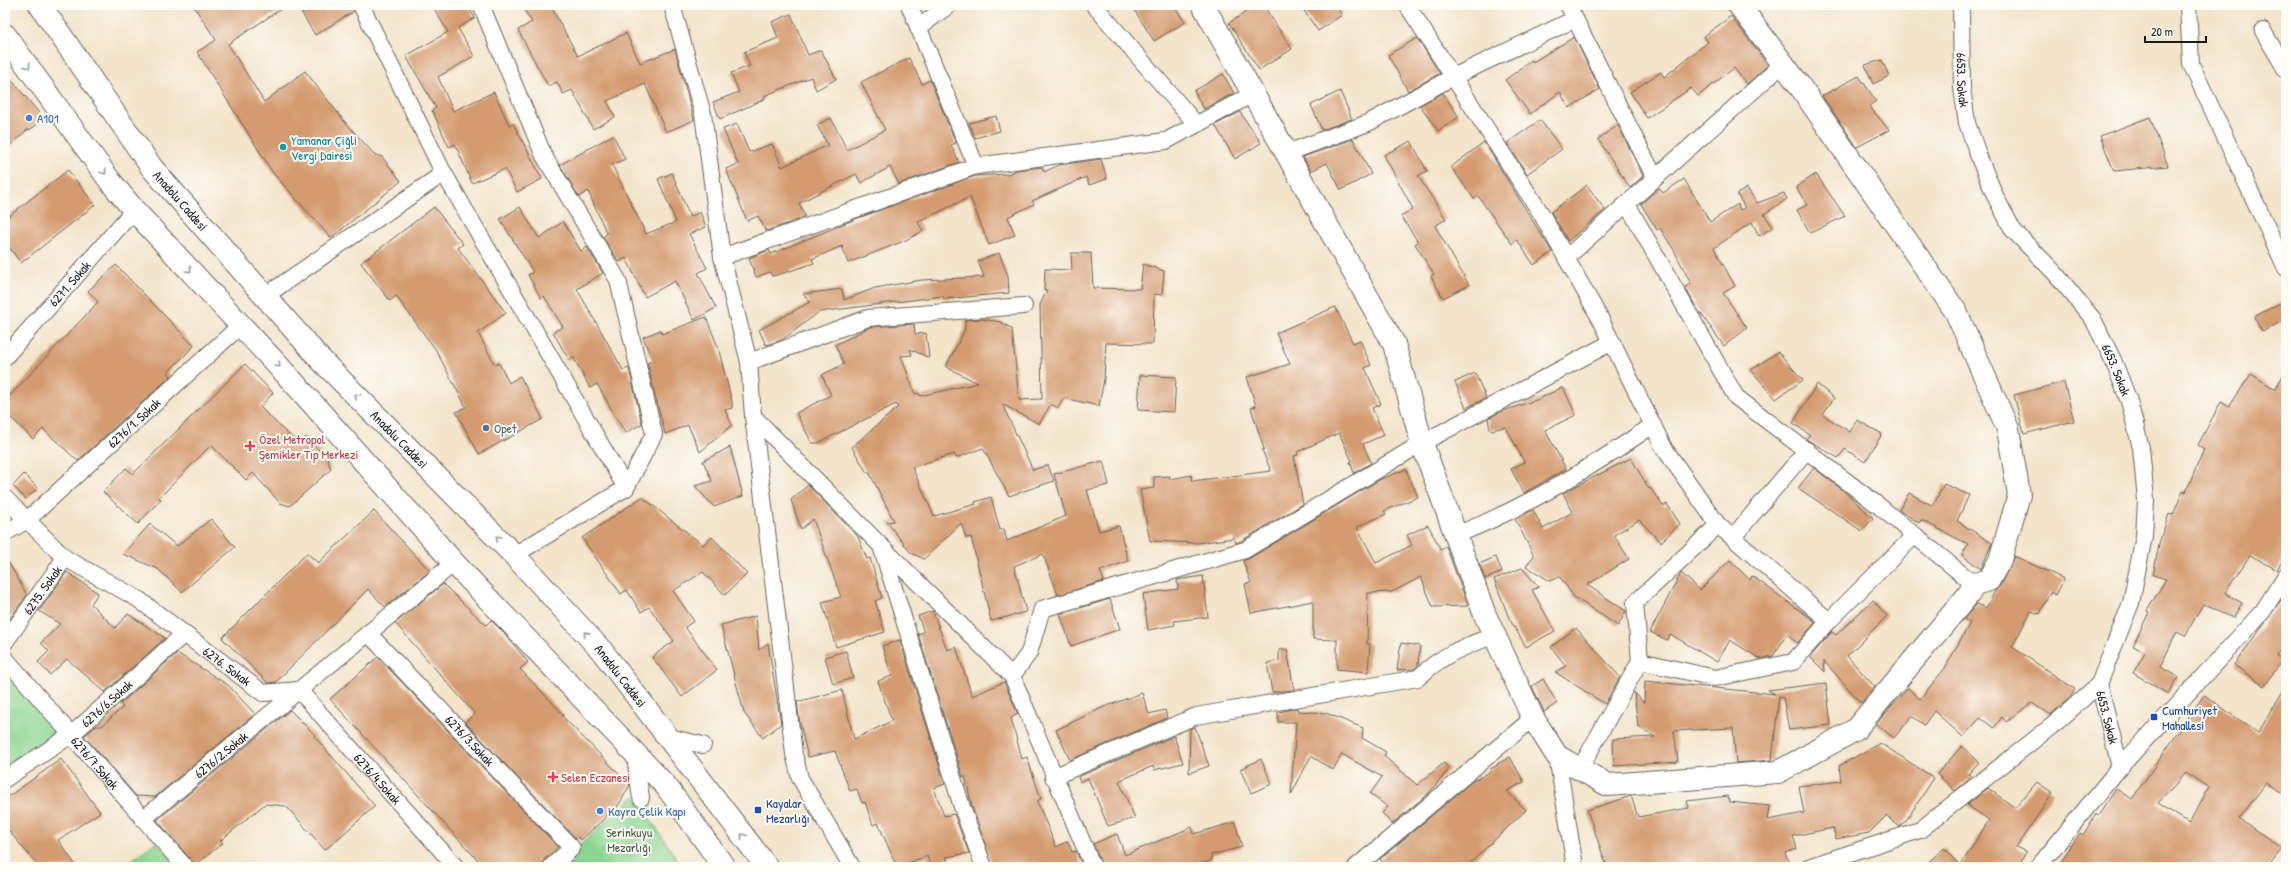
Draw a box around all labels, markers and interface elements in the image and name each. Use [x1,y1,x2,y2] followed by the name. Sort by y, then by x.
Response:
[2145,18,2206,44] scale bar
[2151,23,2173,40] text: 20 m
[1953,53,1974,109] street label: 6653. Sokak
[23,62,30,69] one-way arrow
[37,109,59,127] place label: A101
[24,113,34,123] marker: A101
[291,131,357,164] place label: Yamanar Çiğli Vergi Dairesi
[278,142,288,152] marker: Yamanar Çiğli Vergi Dairesi
[149,166,212,234] street label: Anadolu Caddesi
[99,167,106,174] one-way arrow
[45,256,95,310] street label: 6271. Sokak
[185,265,192,273] one-way arrow
[2098,341,2135,399] street label: 6653. Sokak
[273,360,280,368] one-way arrow
[103,393,165,452] street label: 6276/1. Sokak
[354,393,362,401] one-way arrow
[367,406,432,472] street label: Anadolu Caddesi
[494,419,517,437] place label: Opet
[481,423,491,433] marker: Opet
[259,430,358,463] place label: Özel Metropol Şemikler Tıp Merkezi
[244,440,256,452] marker: Özel Metropol Şemikler Tıp Merkezi
[495,535,503,543] one-way arrow
[19,561,66,618] street label: 6275. Sokak
[583,631,591,639] one-way arrow
[591,640,651,711] street label: Anadolu Caddesi
[199,642,255,690] street label: 6276. Sokak
[77,675,137,731] street label: 6276/6.Sokak
[2092,689,2123,747] street label: 6653. Sokak
[2162,701,2217,734] place label: Cumhuriyet Mahallesi
[441,711,499,770] street label: 6276/3.Sokak
[2149,712,2159,722] marker: Cumhuriyet Mahallesi
[190,727,252,782] street label: 6276/2.Sokak
[67,732,123,793] street label: 6276/7.Sokak
[350,749,406,809] street label: 6276/4.Sokak
[561,768,630,786] place label: Selen Eczanesi
[548,772,558,782] marker: Selen Eczanesi
[766,794,810,827] place label: Kayalar Mezarlığı
[608,802,686,820] place label: Kayra Çelik Kapı
[753,805,763,815] marker: Kayalar Mezarlığı
[595,806,605,816] marker: Kayra Çelik Kapı
[606,823,652,856] park label: Serinkuyu Mezarlığı
[740,833,748,840] one-way arrow

